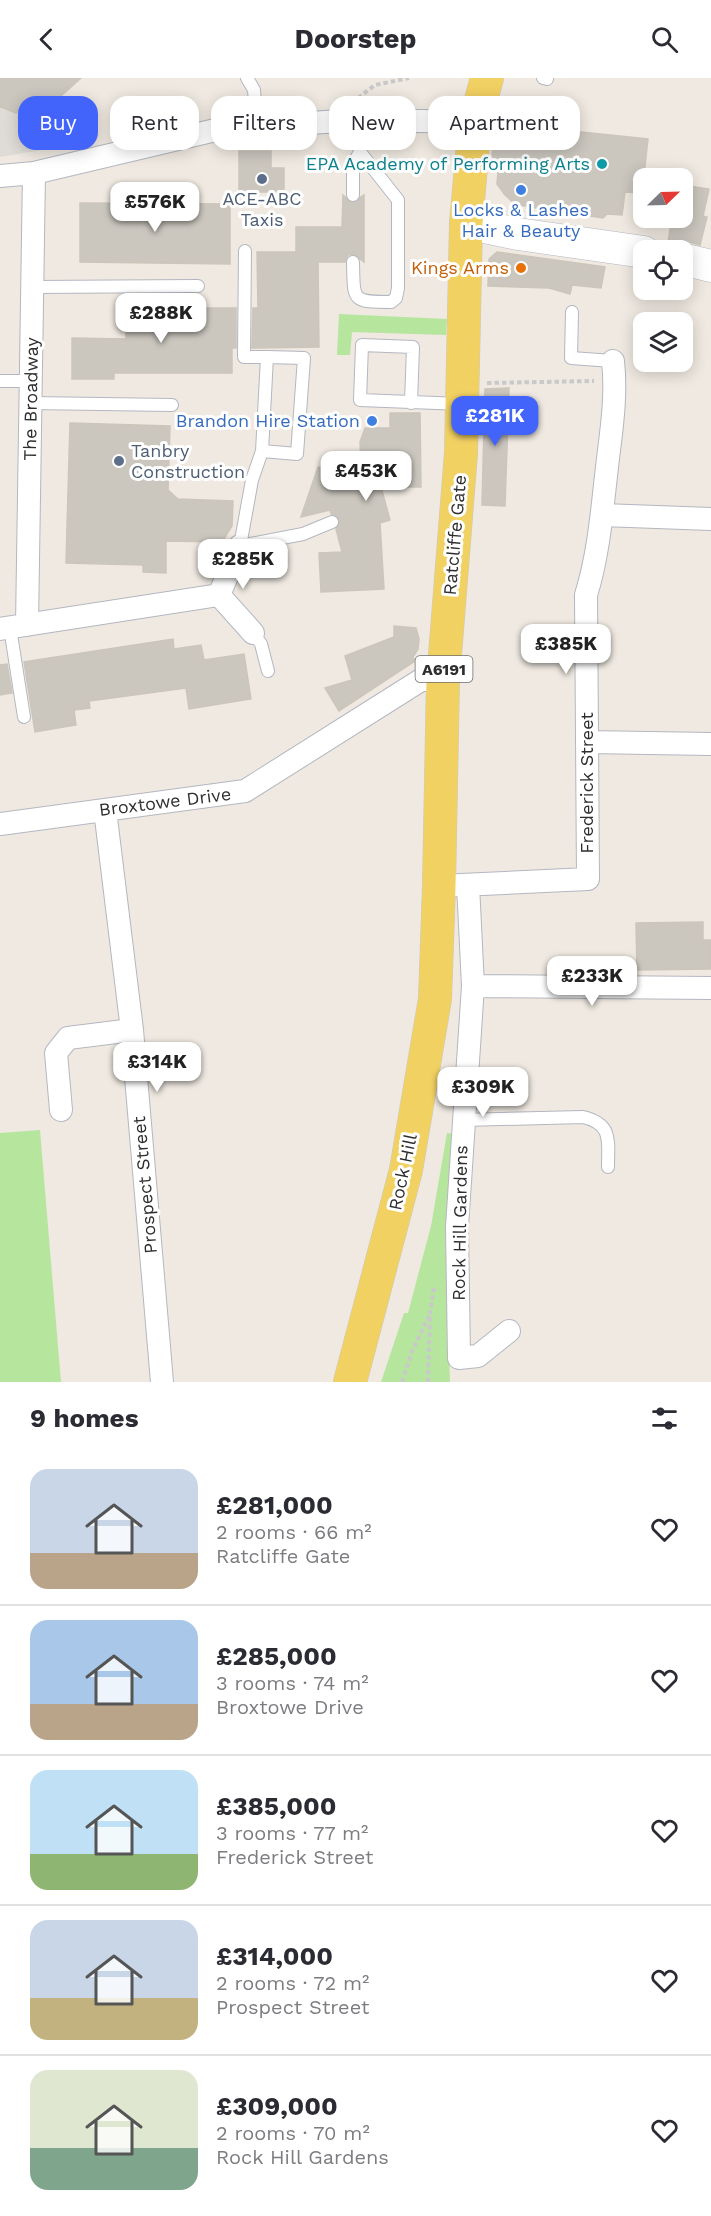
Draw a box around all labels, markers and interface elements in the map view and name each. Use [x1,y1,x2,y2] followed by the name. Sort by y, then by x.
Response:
[30,23,63,56] icon: back
[295,23,416,55] text: Doorstep
[648,23,681,56] icon: search
[18,96,98,150] chip: Buy
[110,96,199,150] chip: Rent
[211,96,317,150] chip: Filters
[329,96,416,150] chip: New
[428,96,580,150] chip: Apartment
[306,153,590,174] place label: EPA Academy of Performing Arts
[595,157,609,171] marker: EPA Academy of Performing Arts
[633,168,693,228] north arrow
[633,168,693,372] map controls
[255,172,269,186] marker: ACE-ABC Taxis
[113,182,197,233] pin: £576K
[514,183,528,197] marker: Locks & Lashes Hair & Beauty
[222,188,302,230] place label: ACE-ABC Taxis
[124,189,186,213] text: £576K
[453,199,589,241] place label: Locks & Lashes Hair & Beauty
[633,240,693,300] button: locate
[411,257,509,278] place label: Kings Arms
[514,261,528,275] marker: Kings Arms
[119,293,203,344] pin: £288K
[129,300,193,324] text: £288K
[633,312,693,372] button: layers
[19,337,42,461] street label: The Broadway
[453,396,537,447] pin: £281K
[465,403,525,427] text: £281K
[176,410,360,431] place label: Brandon Hire Station
[365,414,379,428] marker: Brandon Hire Station
[131,440,245,482] place label: Tanbry Construction
[324,451,408,502] pin: £453K
[112,454,126,468] marker: Tanbry Construction
[335,458,397,482] text: £453K
[439,474,470,596] street label: Ratcliffe Gate
[201,539,285,590] pin: £285K
[212,546,274,570] text: £285K
[524,624,608,675] pin: £385K
[535,631,597,655] text: £385K
[416,656,472,682] road number: A6191
[576,712,597,854] street label: Frederick Street
[98,783,232,820] street label: Broxtowe Drive
[550,956,634,1007] pin: £233K
[561,963,623,987] text: £233K
[115,1042,199,1093] pin: £314K
[127,1049,187,1073] text: £314K
[441,1067,525,1118] pin: £309K
[451,1074,515,1098] text: £309K
[128,1115,161,1255] street label: Prospect Street
[384,1131,421,1212] street label: Rock Hill
[448,1145,471,1301] street label: Rock Hill Gardens
[648,1402,681,1435] icon: filters
[30,1403,139,1433] text: 9 homes
[216,1490,333,1520] text: £281,000
[78,1493,150,1565] icon: home
[648,1513,681,1546] icon: heart
[216,1520,372,1544] text: 2 rooms · 66 m²
[216,1544,350,1568] text: Ratcliffe Gate
[216,1641,337,1671] text: £285,000
[78,1644,150,1716] icon: home
[648,1664,681,1697] icon: heart
[216,1671,369,1695] text: 3 rooms · 74 m²
[216,1695,364,1719] text: Broxtowe Drive
[216,1791,337,1821] text: £385,000
[78,1794,150,1866] icon: home
[648,1814,681,1847] icon: heart
[216,1821,368,1845] text: 3 rooms · 77 m²
[216,1845,373,1869] text: Frederick Street
[216,1941,333,1971] text: £314,000
[78,1944,150,2016] icon: home
[648,1964,681,1997] icon: heart
[216,1971,369,1995] text: 2 rooms · 72 m²
[216,1995,369,2019] text: Prospect Street
[216,2091,338,2121] text: £309,000
[78,2094,150,2166] icon: home
[648,2114,681,2147] icon: heart
[216,2121,370,2145] text: 2 rooms · 70 m²
[216,2145,389,2169] text: Rock Hill Gardens

